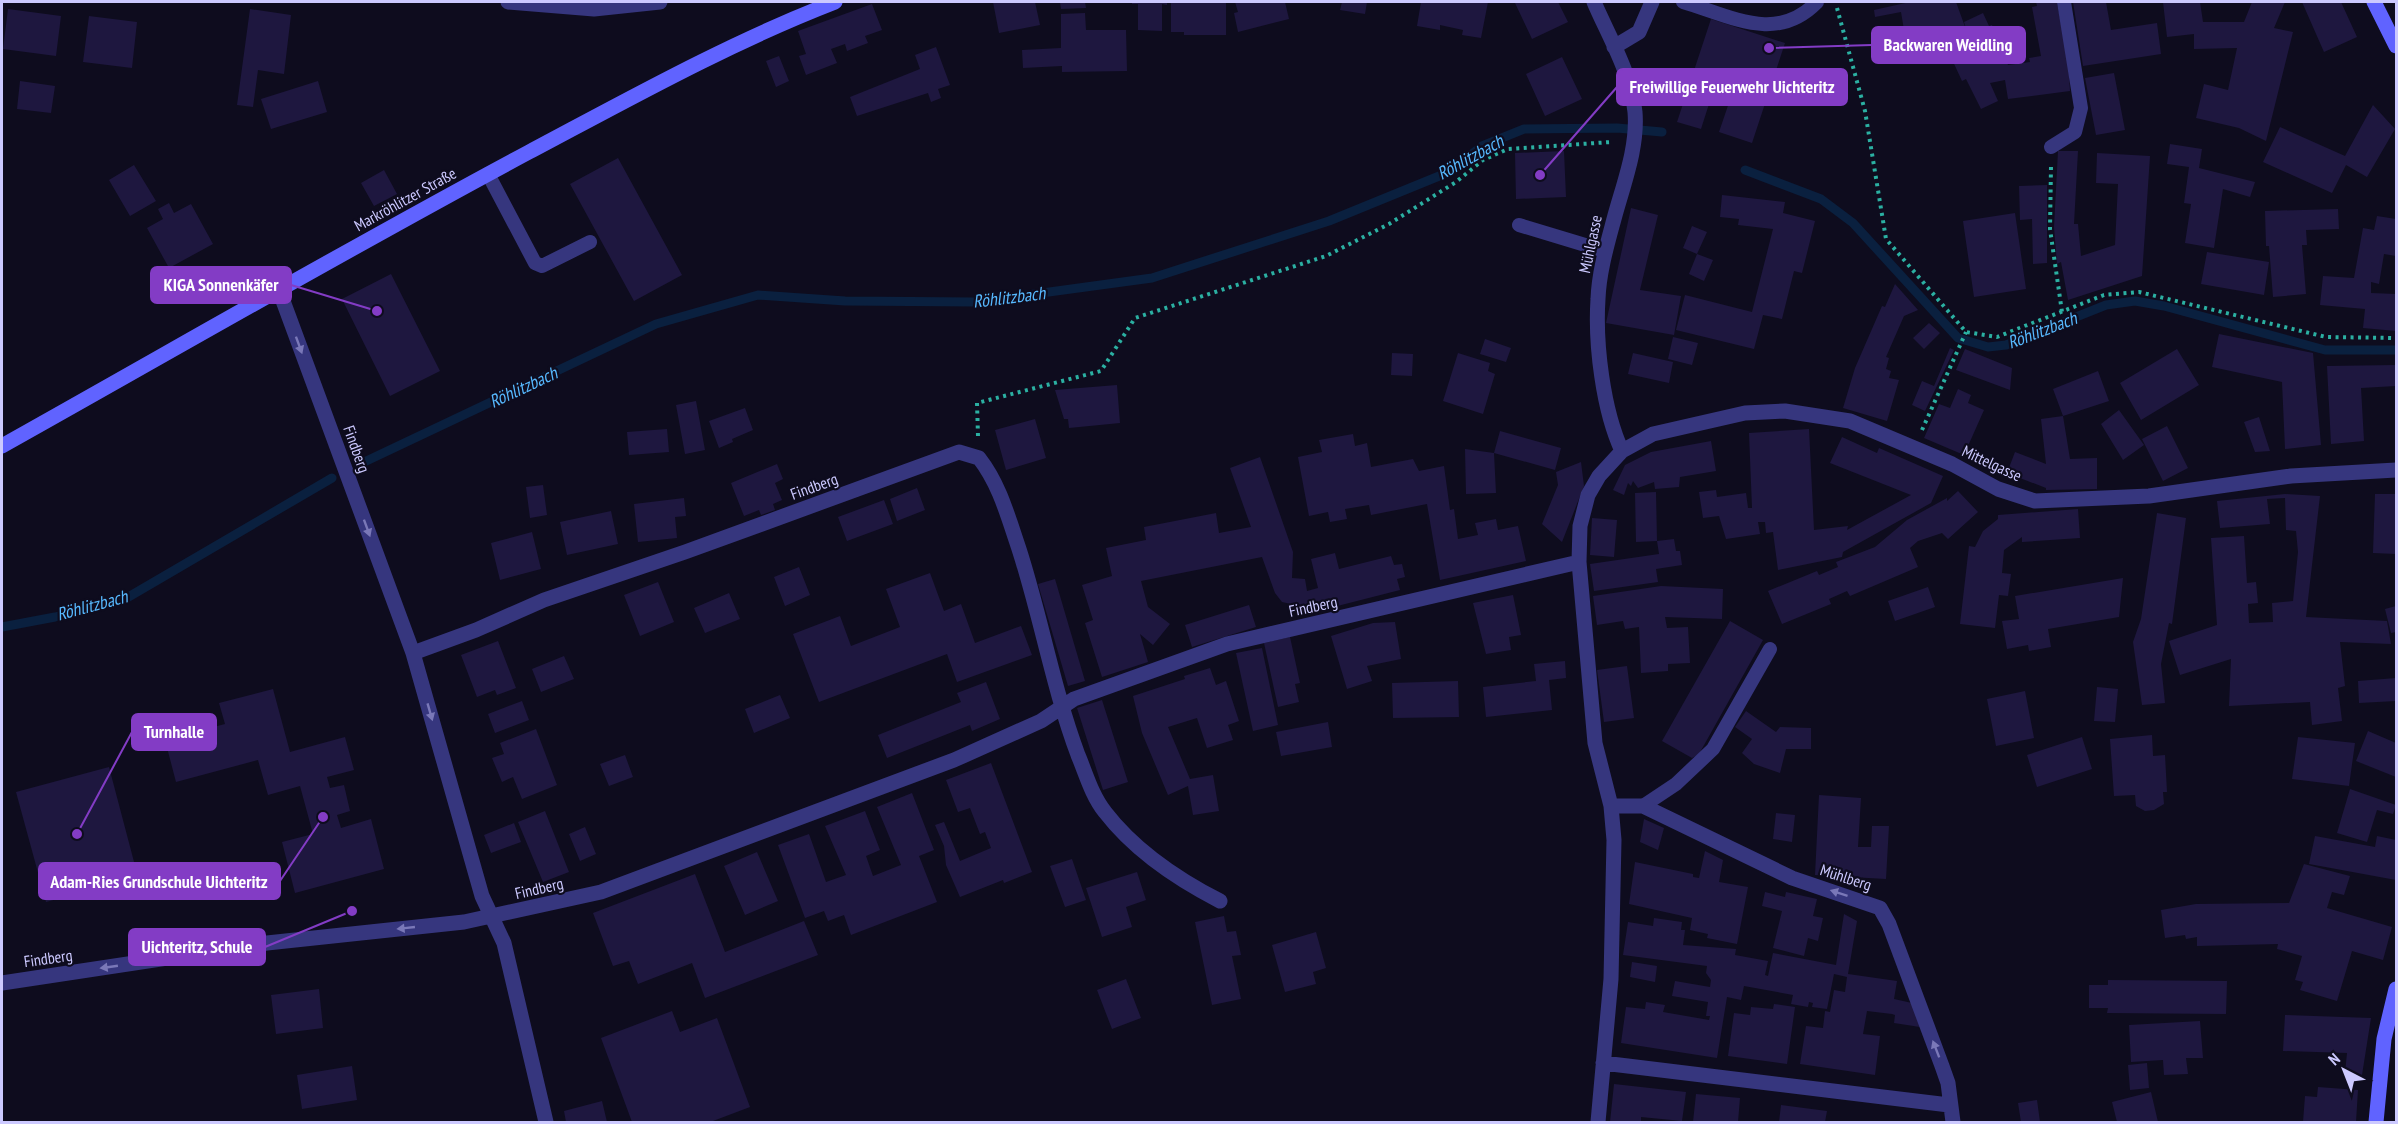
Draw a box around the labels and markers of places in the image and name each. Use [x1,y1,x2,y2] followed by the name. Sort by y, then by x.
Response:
[1872,27,2025,63] callout: Backwaren Weidling
[1617,69,1847,105] callout: Freiwillige Feuerwehr Uichteritz
[151,267,291,303] callout: KIGA Sonnenkäfer
[132,714,216,750] callout: Turnhalle
[39,863,280,899] callout: Adam-Ries Grundschule Uichteritz
[129,929,265,965] callout: Uichteritz, Schule

